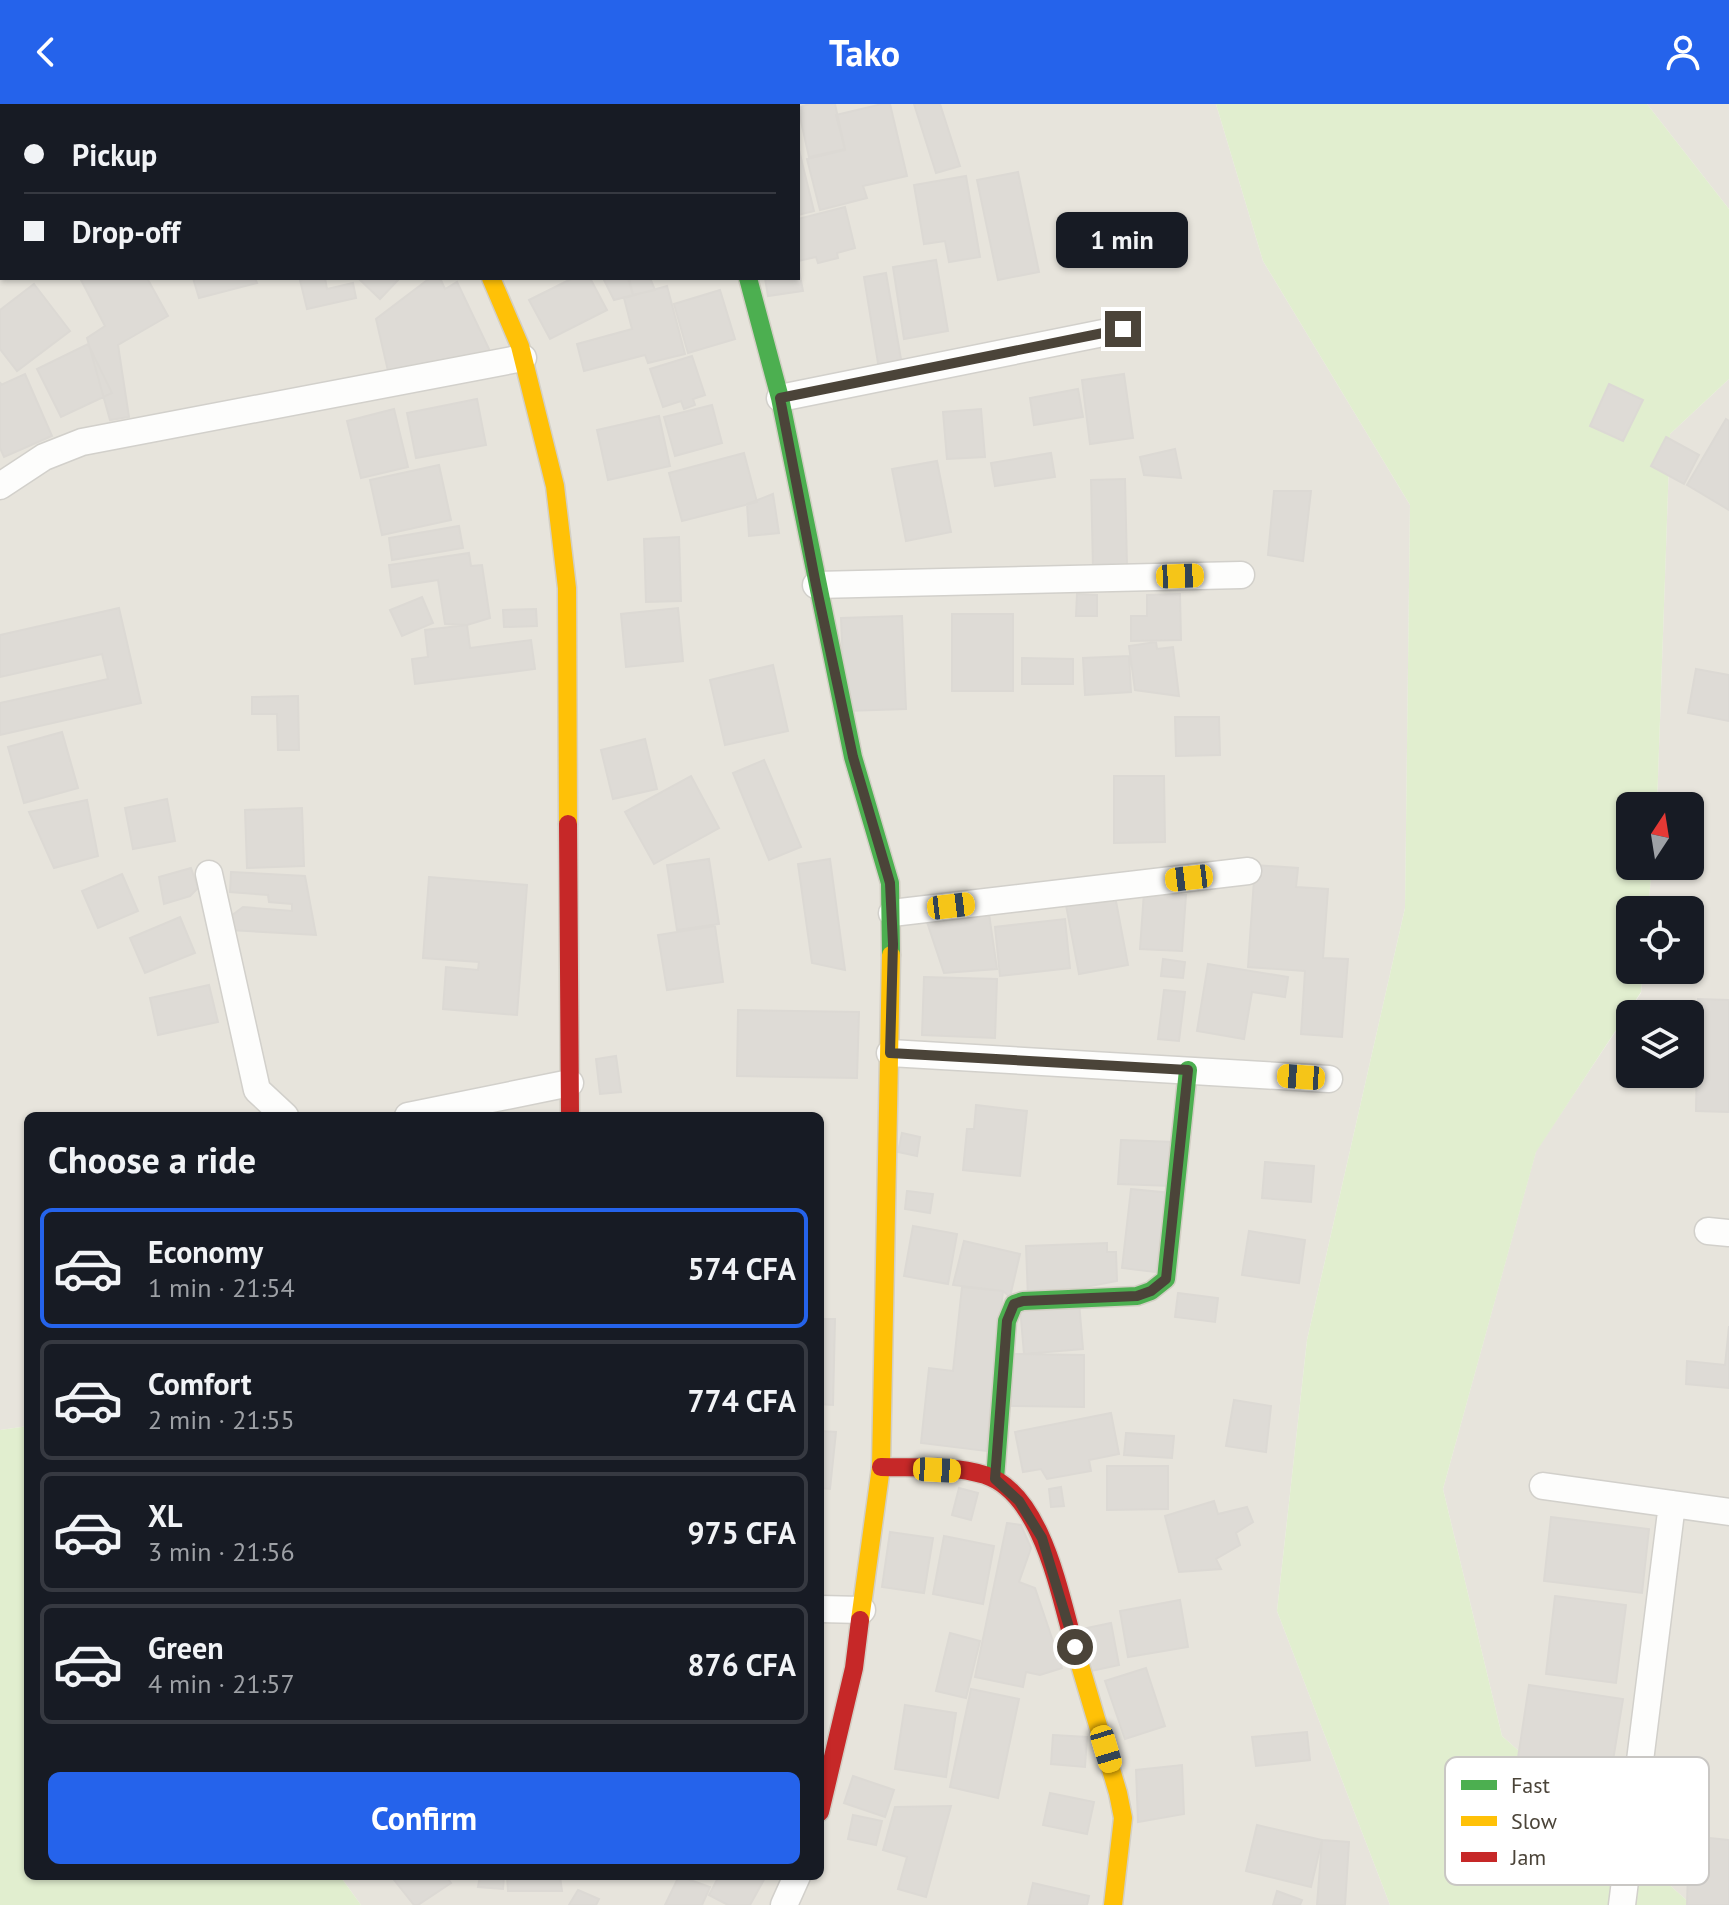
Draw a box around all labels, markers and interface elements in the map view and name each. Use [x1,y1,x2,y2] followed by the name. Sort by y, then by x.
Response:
[829,29,900,76] text: Tako
[24,30,68,74] icon: back
[1661,30,1705,74] icon: person
[72,135,157,174] text: Pickup
[72,212,180,251] text: Drop-off
[1057,213,1189,269] callout: 1 min
[1090,223,1154,256] text: 1 min
[1105,311,1141,347] route end
[1156,563,1204,589] car
[1616,792,1704,880] north arrow
[1616,792,1704,1088] map controls
[1164,863,1214,893] car
[926,891,976,921] car
[1616,896,1704,984] button: locate
[1616,1000,1704,1088] button: layers
[1276,1063,1326,1091] car
[48,1136,256,1183] text: Choose a ride
[52,1232,124,1304] icon: car
[148,1232,263,1271] text: Economy
[688,1249,796,1288] text: 574 CFA
[148,1271,295,1304] text: 1 min · 21:54
[52,1364,124,1436] icon: car
[148,1364,251,1403] text: Comfort
[688,1381,796,1420] text: 774 CFA
[148,1403,295,1436] text: 2 min · 21:55
[912,1457,962,1483] car
[52,1496,124,1568] icon: car
[148,1496,182,1535] text: XL
[688,1513,796,1552] text: 975 CFA
[148,1535,295,1568] text: 3 min · 21:56
[52,1628,124,1700] icon: car
[148,1628,223,1667] text: Green
[1057,1629,1093,1665] route start
[688,1645,796,1684] text: 876 CFA
[148,1667,295,1700] text: 4 min · 21:57
[1088,1723,1124,1775] car
[1445,1757,1709,1885] legend
[1511,1771,1551,1799] text: Fast
[48,1772,800,1864] button: Confirm
[1511,1807,1557,1835] text: Slow
[1510,1843,1546,1871] text: Jam

